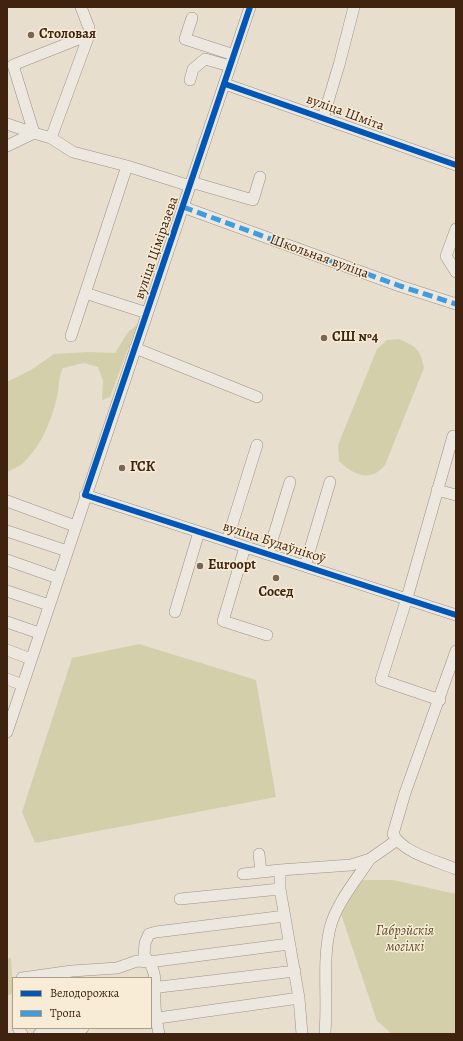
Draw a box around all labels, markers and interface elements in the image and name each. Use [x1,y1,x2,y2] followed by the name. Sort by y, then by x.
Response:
[39,27,96,43] place label: Столовая
[26,30,36,40] marker: Столовая
[304,91,386,135] street label: вуліца Шміта
[132,194,182,302] street label: вуліца Ціміразева
[267,231,371,283] street label: Школьная вуліца
[332,330,378,346] place label: СШ №4
[319,333,329,343] marker: СШ №4
[130,460,155,476] place label: ГСК
[117,463,127,473] marker: ГСК
[220,518,328,568] street label: вуліца Будаўнікоў
[208,558,256,574] place label: Euroopt
[195,561,205,571] marker: Euroopt
[271,573,281,583] marker: Сосед
[258,585,294,601] place label: Сосед
[376,924,434,956] park label: Габрэйскія могілкі
[12,977,152,1029] legend
[50,985,119,1001] text: Велодорожка
[50,1005,81,1021] text: Тропа

